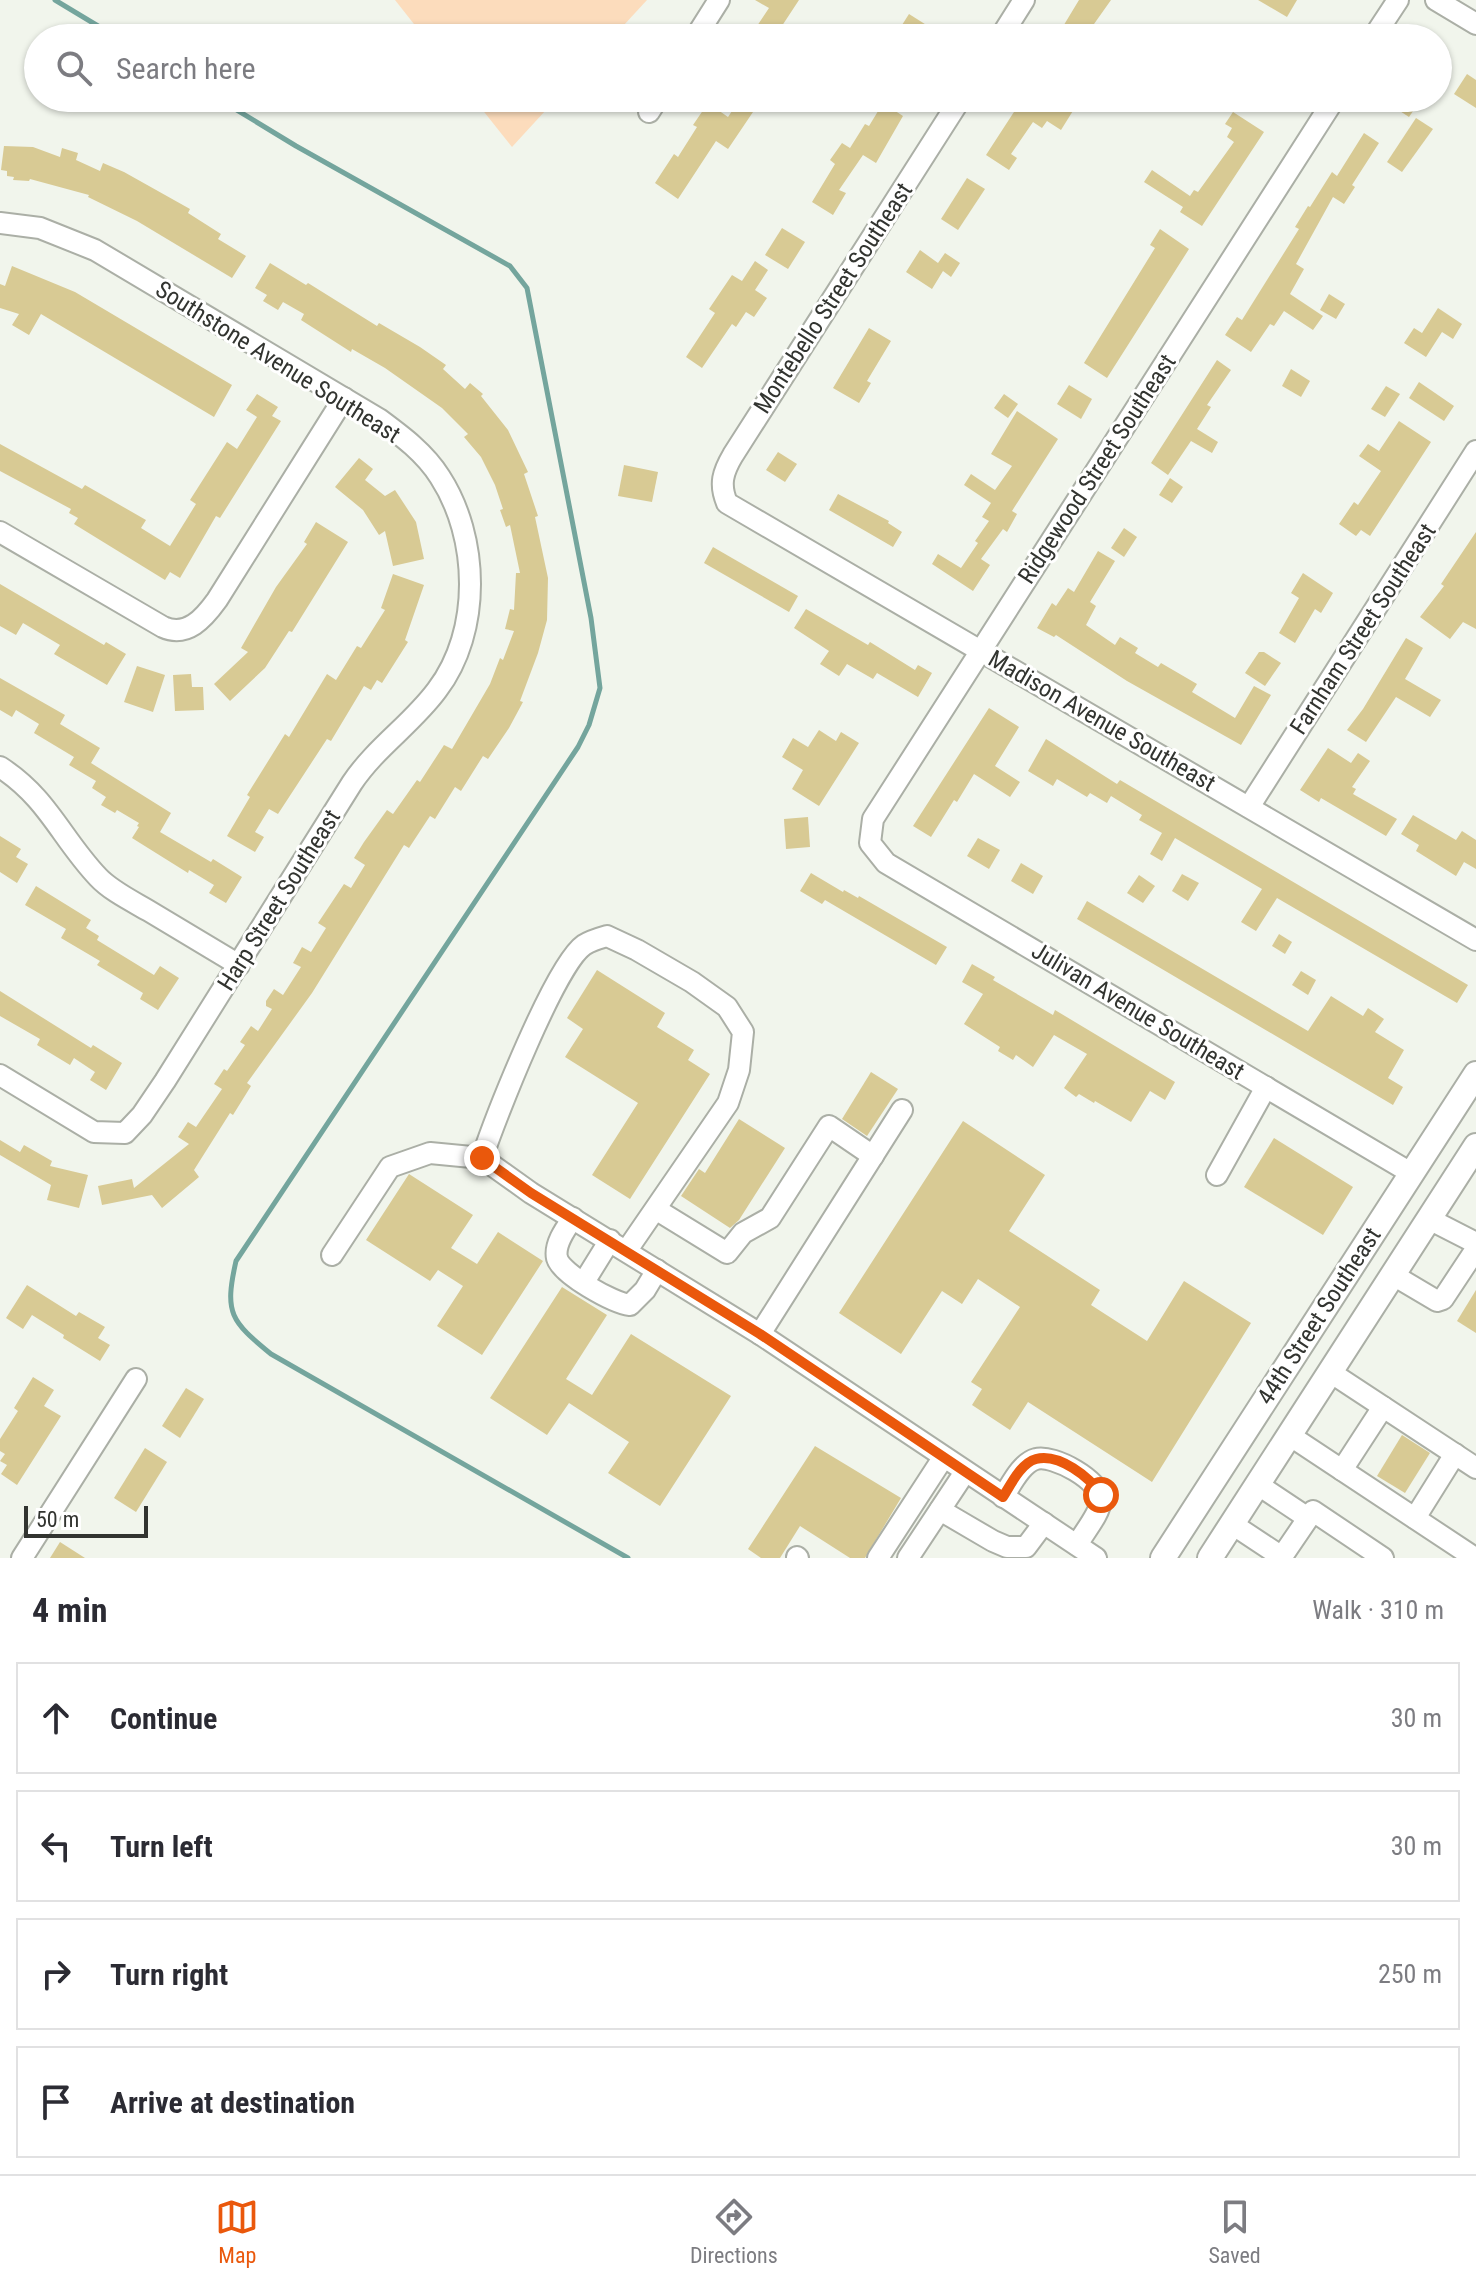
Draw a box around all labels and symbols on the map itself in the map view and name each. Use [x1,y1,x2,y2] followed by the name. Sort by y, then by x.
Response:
[748,178,918,418] street label: Montebello Street Southeast
[150,275,406,449] street label: Southstone Avenue Southeast
[1012,349,1182,589] street label: Ridgewood Street Southeast
[1284,518,1442,740] street label: Farnham Street Southeast
[984,645,1220,797] street label: Madison Avenue Southeast
[212,804,346,996] street label: Harp Street Southeast
[1027,936,1249,1086] street label: Julivan Avenue Southeast
[464,1140,500,1176] route end
[1251,1222,1387,1410] street label: 44th Street Southeast
[1083,1477,1119,1513] route start
[24,1502,148,1538] scale bar

